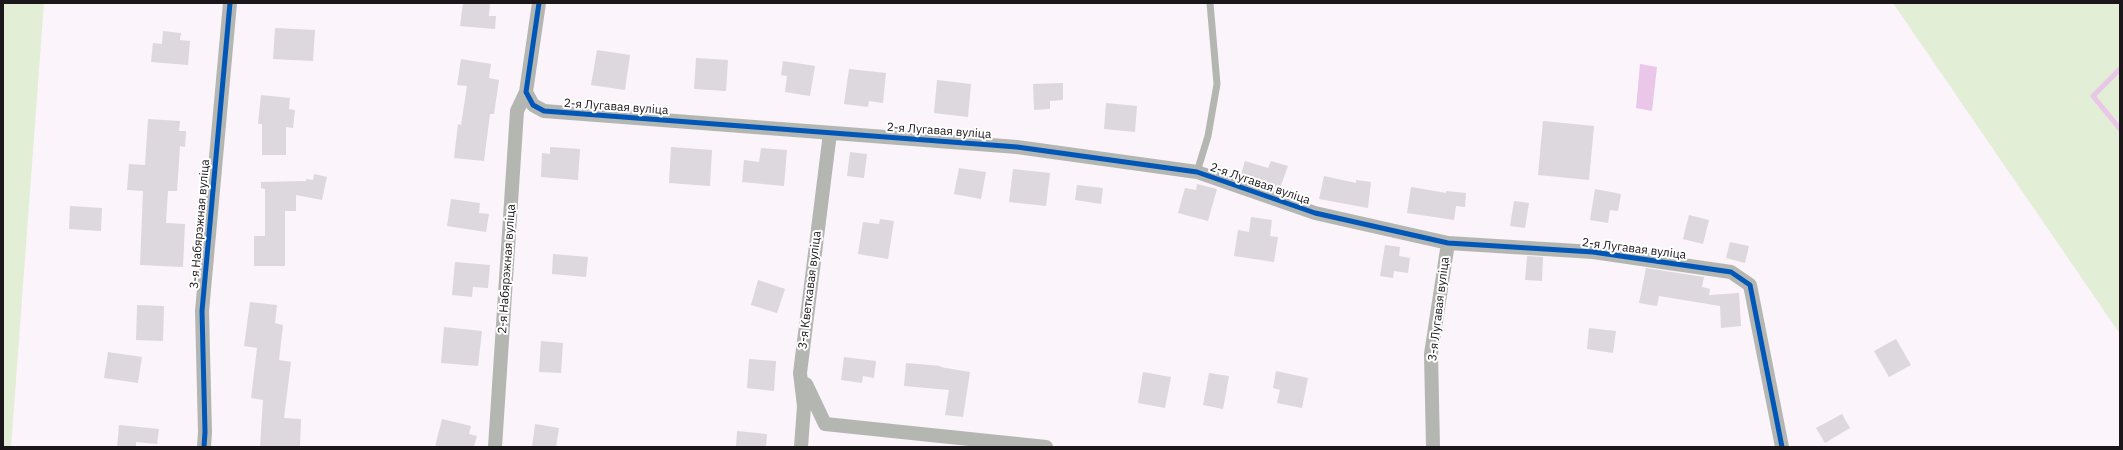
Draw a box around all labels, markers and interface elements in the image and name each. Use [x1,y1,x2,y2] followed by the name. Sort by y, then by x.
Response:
[563,96,669,118] street label: 2-я Лугавая вуліца
[886,120,992,142] street label: 2-я Лугавая вуліца
[187,159,213,289] street label: 3-я Набярэжная вуліца
[1208,160,1312,208] street label: 2-я Лугавая вуліца
[495,204,519,334] street label: 2-я Набярэжная вуліца
[796,230,824,350] street label: 3-я Кветкавая вуліца
[1581,235,1687,263] street label: 2-я Лугавая вуліца
[1425,256,1453,362] street label: 3-я Лугавая вуліца

